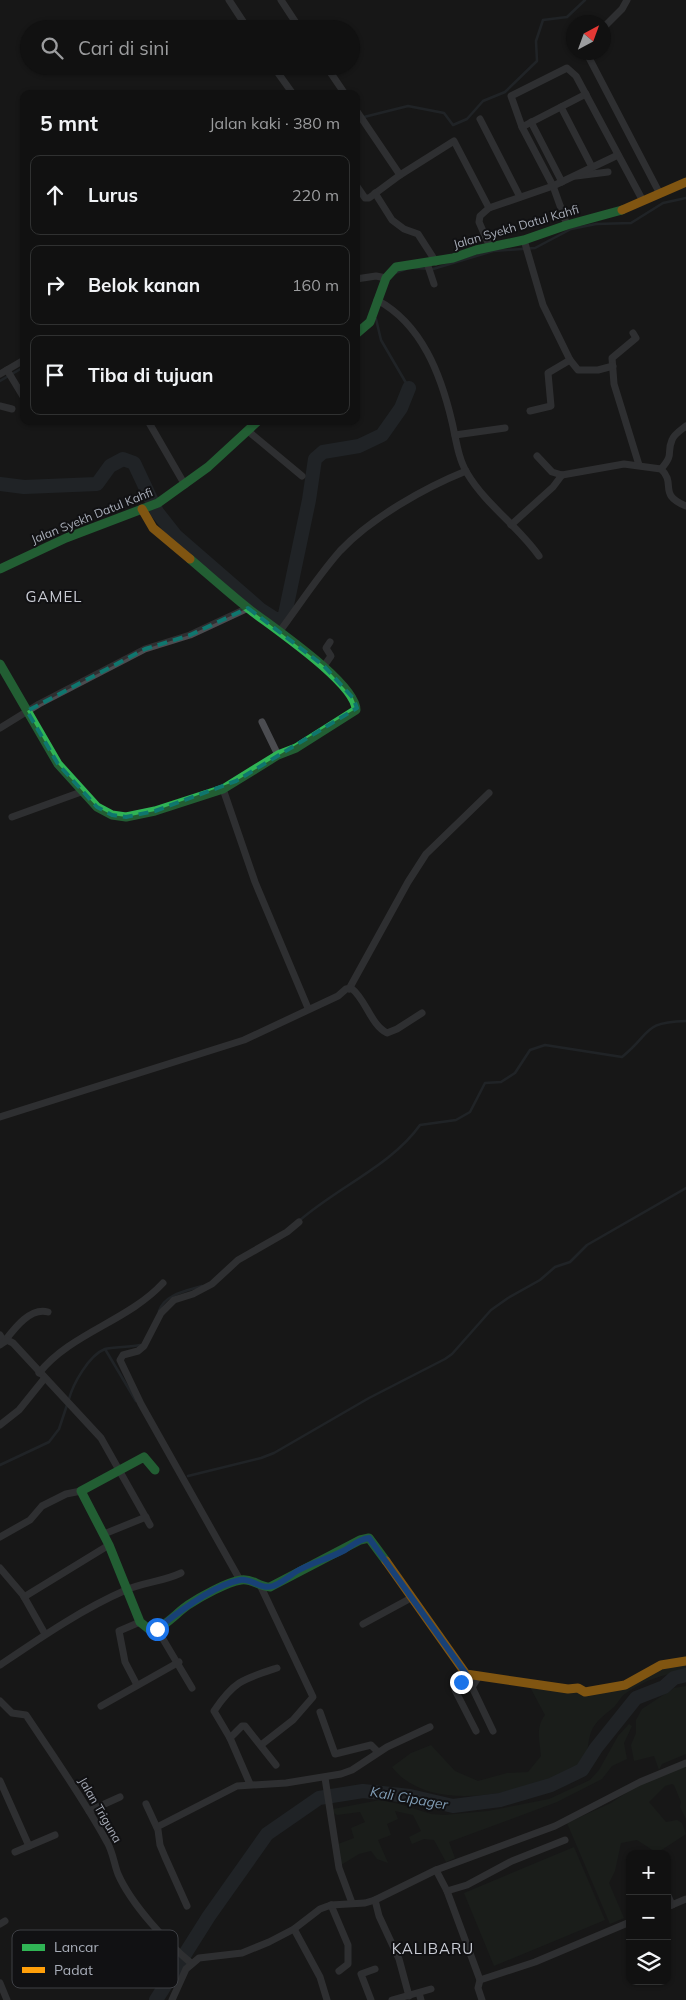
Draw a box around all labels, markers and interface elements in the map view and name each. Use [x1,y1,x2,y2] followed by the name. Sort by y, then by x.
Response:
[566,15,611,60] north arrow
[20,20,360,75] search box
[38,34,66,62] icon: search
[78,36,169,60] text: Cari di sini
[40,110,98,136] text: 5 mnt
[209,113,340,133] text: Jalan kaki · 380 m
[41,181,69,209] icon: ahead
[88,183,138,207] text: Lurus
[292,185,339,205] text: 220 m
[451,201,580,252] street label: Jalan Syekh Datul Kahfi
[41,271,69,299] icon: right
[88,273,200,297] text: Belok kanan
[292,275,339,295] text: 160 m
[41,361,69,389] icon: arrive
[88,363,213,387] text: Tiba di tujuan
[29,484,155,547] street label: Jalan Syekh Datul Kahfi
[26,587,82,606] district label: GAMEL
[146,1618,169,1641] route start
[450,1671,473,1694] route end
[76,1774,125,1845] street label: Jalan Triguna
[369,1782,450,1814] water label: Kali Cipager
[626,1850,671,1985] map controls
[626,1850,671,1895] button: +
[626,1895,671,1940] button: −
[12,1930,178,1988] legend
[54,1938,100,1956] text: Lancar
[392,1939,474,1958] district label: KALIBARU
[626,1940,671,1985] button: layers
[54,1961,93,1979] text: Padat

